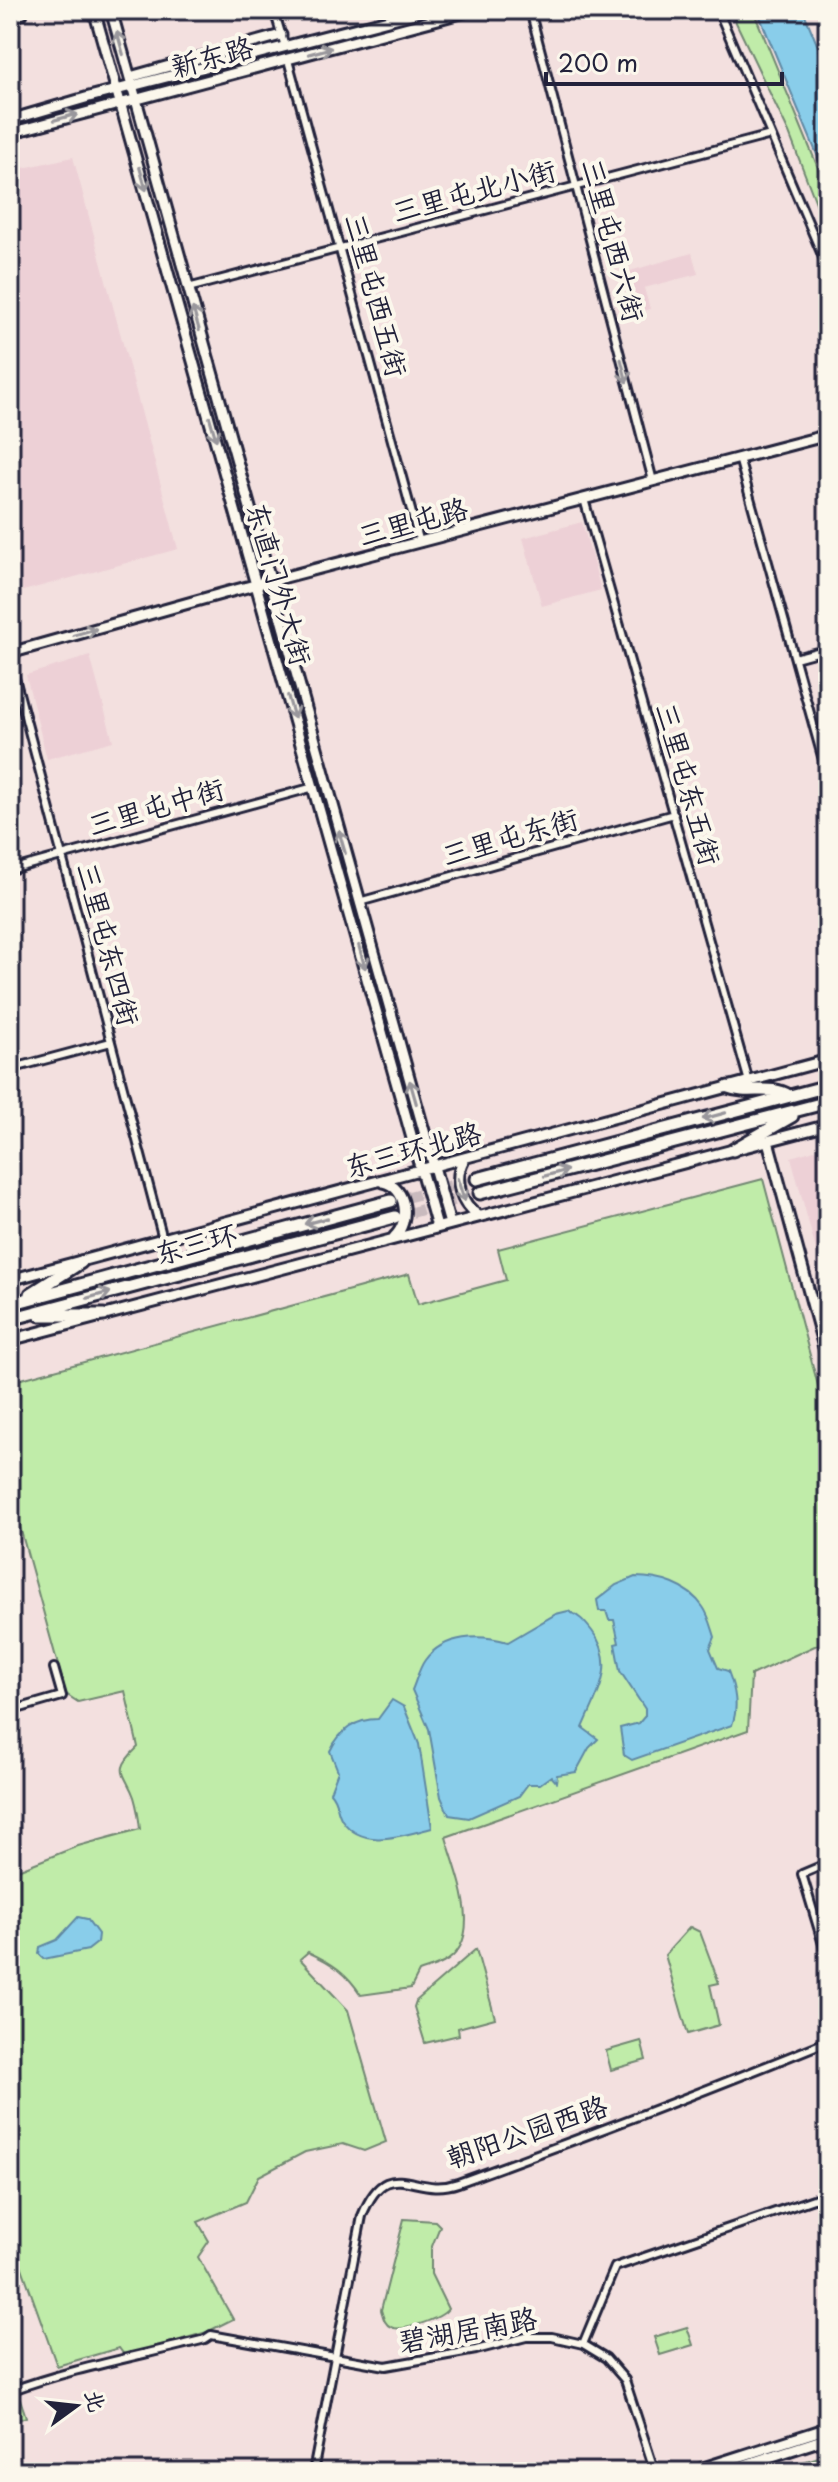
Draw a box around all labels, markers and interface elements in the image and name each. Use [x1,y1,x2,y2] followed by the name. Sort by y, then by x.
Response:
[165,24,258,87] street label: 新东路
[112,31,127,57] one-way arrow
[546,36,782,86] scale bar
[306,43,332,58] one-way arrow
[558,44,638,80] text: 200 m
[52,109,78,124] one-way arrow
[387,147,560,232] street label: 三里屯北小街
[572,153,657,326] street label: 三里屯西六街
[136,165,151,191] one-way arrow
[335,208,420,381] street label: 三里屯西五街
[188,306,203,332] one-way arrow
[618,357,633,383] one-way arrow
[206,416,221,442] one-way arrow
[353,485,472,556] street label: 三里屯路
[237,497,324,670] street label: 东直门外大街
[72,624,98,639] one-way arrow
[284,693,299,719] one-way arrow
[646,697,733,870] street label: 三里屯东五街
[82,766,229,846] street label: 三里屯中街
[436,796,583,876] street label: 三里屯东街
[334,829,349,855] one-way arrow
[67,857,152,1030] street label: 三里屯东四街
[355,943,370,969] one-way arrow
[405,1079,420,1105] one-way arrow
[701,1109,727,1124] one-way arrow
[339,1110,486,1187] street label: 东三环北路
[542,1165,568,1180] one-way arrow
[455,1177,470,1202] one-way arrow
[149,1211,242,1274] street label: 东三环
[303,1215,329,1230] one-way arrow
[86,1286,112,1301] one-way arrow
[440,2083,613,2178] street label: 朝阳公园西路
[395,2295,540,2362] street label: 碧湖居南路
[36,2366,116,2446] north arrow
[78,2386,116,2415] text: 北

